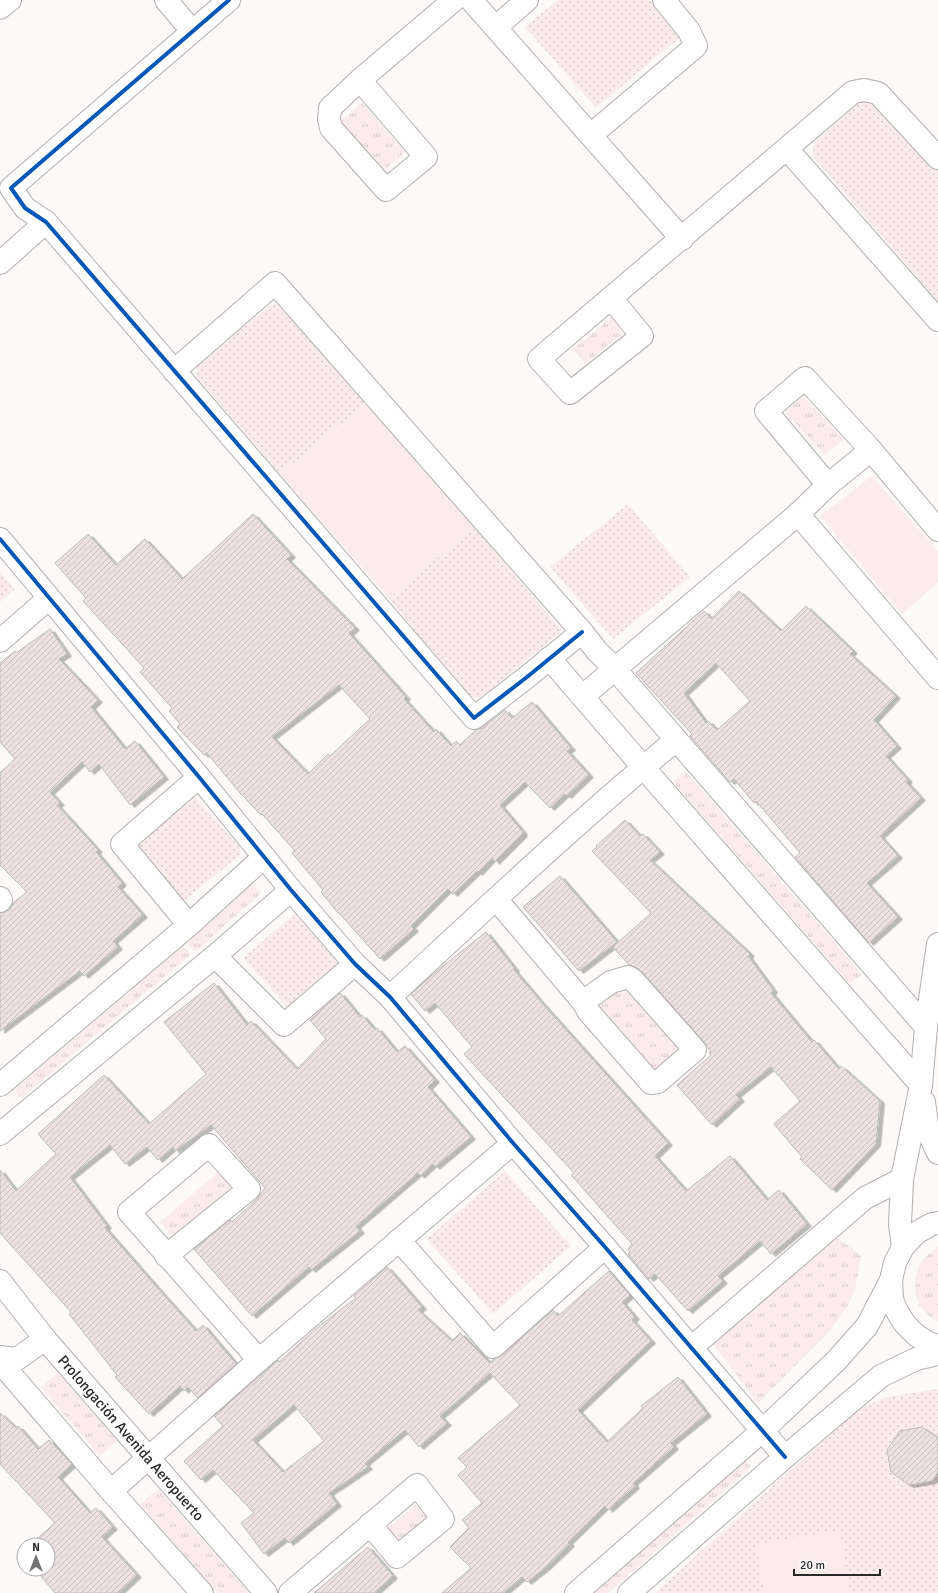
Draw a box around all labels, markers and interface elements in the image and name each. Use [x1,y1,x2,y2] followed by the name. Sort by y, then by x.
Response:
[54,1351,208,1525] street label: Prolongación Avenida Aeropuerto
[16,1537,56,1577] north arrow
[32,1541,40,1554] text: N
[794,1551,880,1577] scale bar
[800,1558,825,1573] text: 20 m

